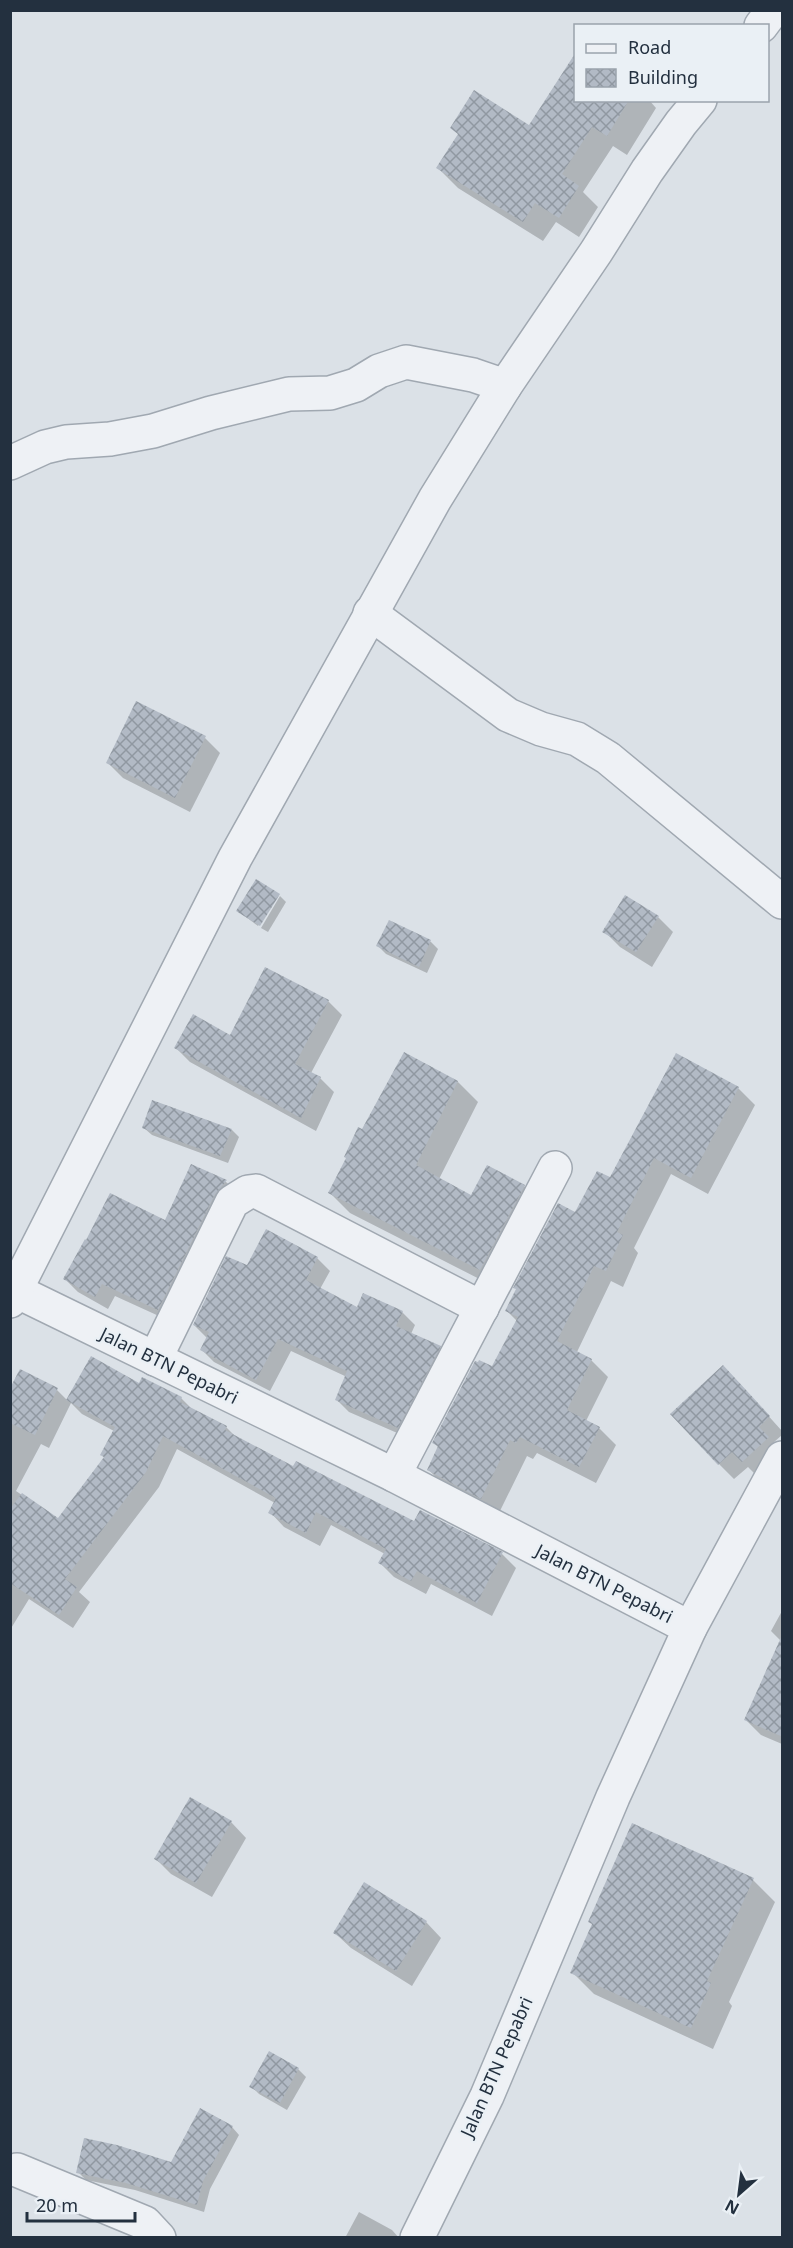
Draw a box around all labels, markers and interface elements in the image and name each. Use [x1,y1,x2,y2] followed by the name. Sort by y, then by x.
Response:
[574,24,769,102] legend
[628,35,671,59] text: Road
[628,65,698,89] text: Building
[95,1320,243,1409] street label: Jalan BTN Pepabri
[530,1537,677,1628] street label: Jalan BTN Pepabri
[454,1993,538,2142] street label: Jalan BTN Pepabri
[709,2164,769,2224] north arrow
[27,2185,135,2223] scale bar
[36,2193,78,2217] text: 20 m
[721,2194,743,2220] text: N

